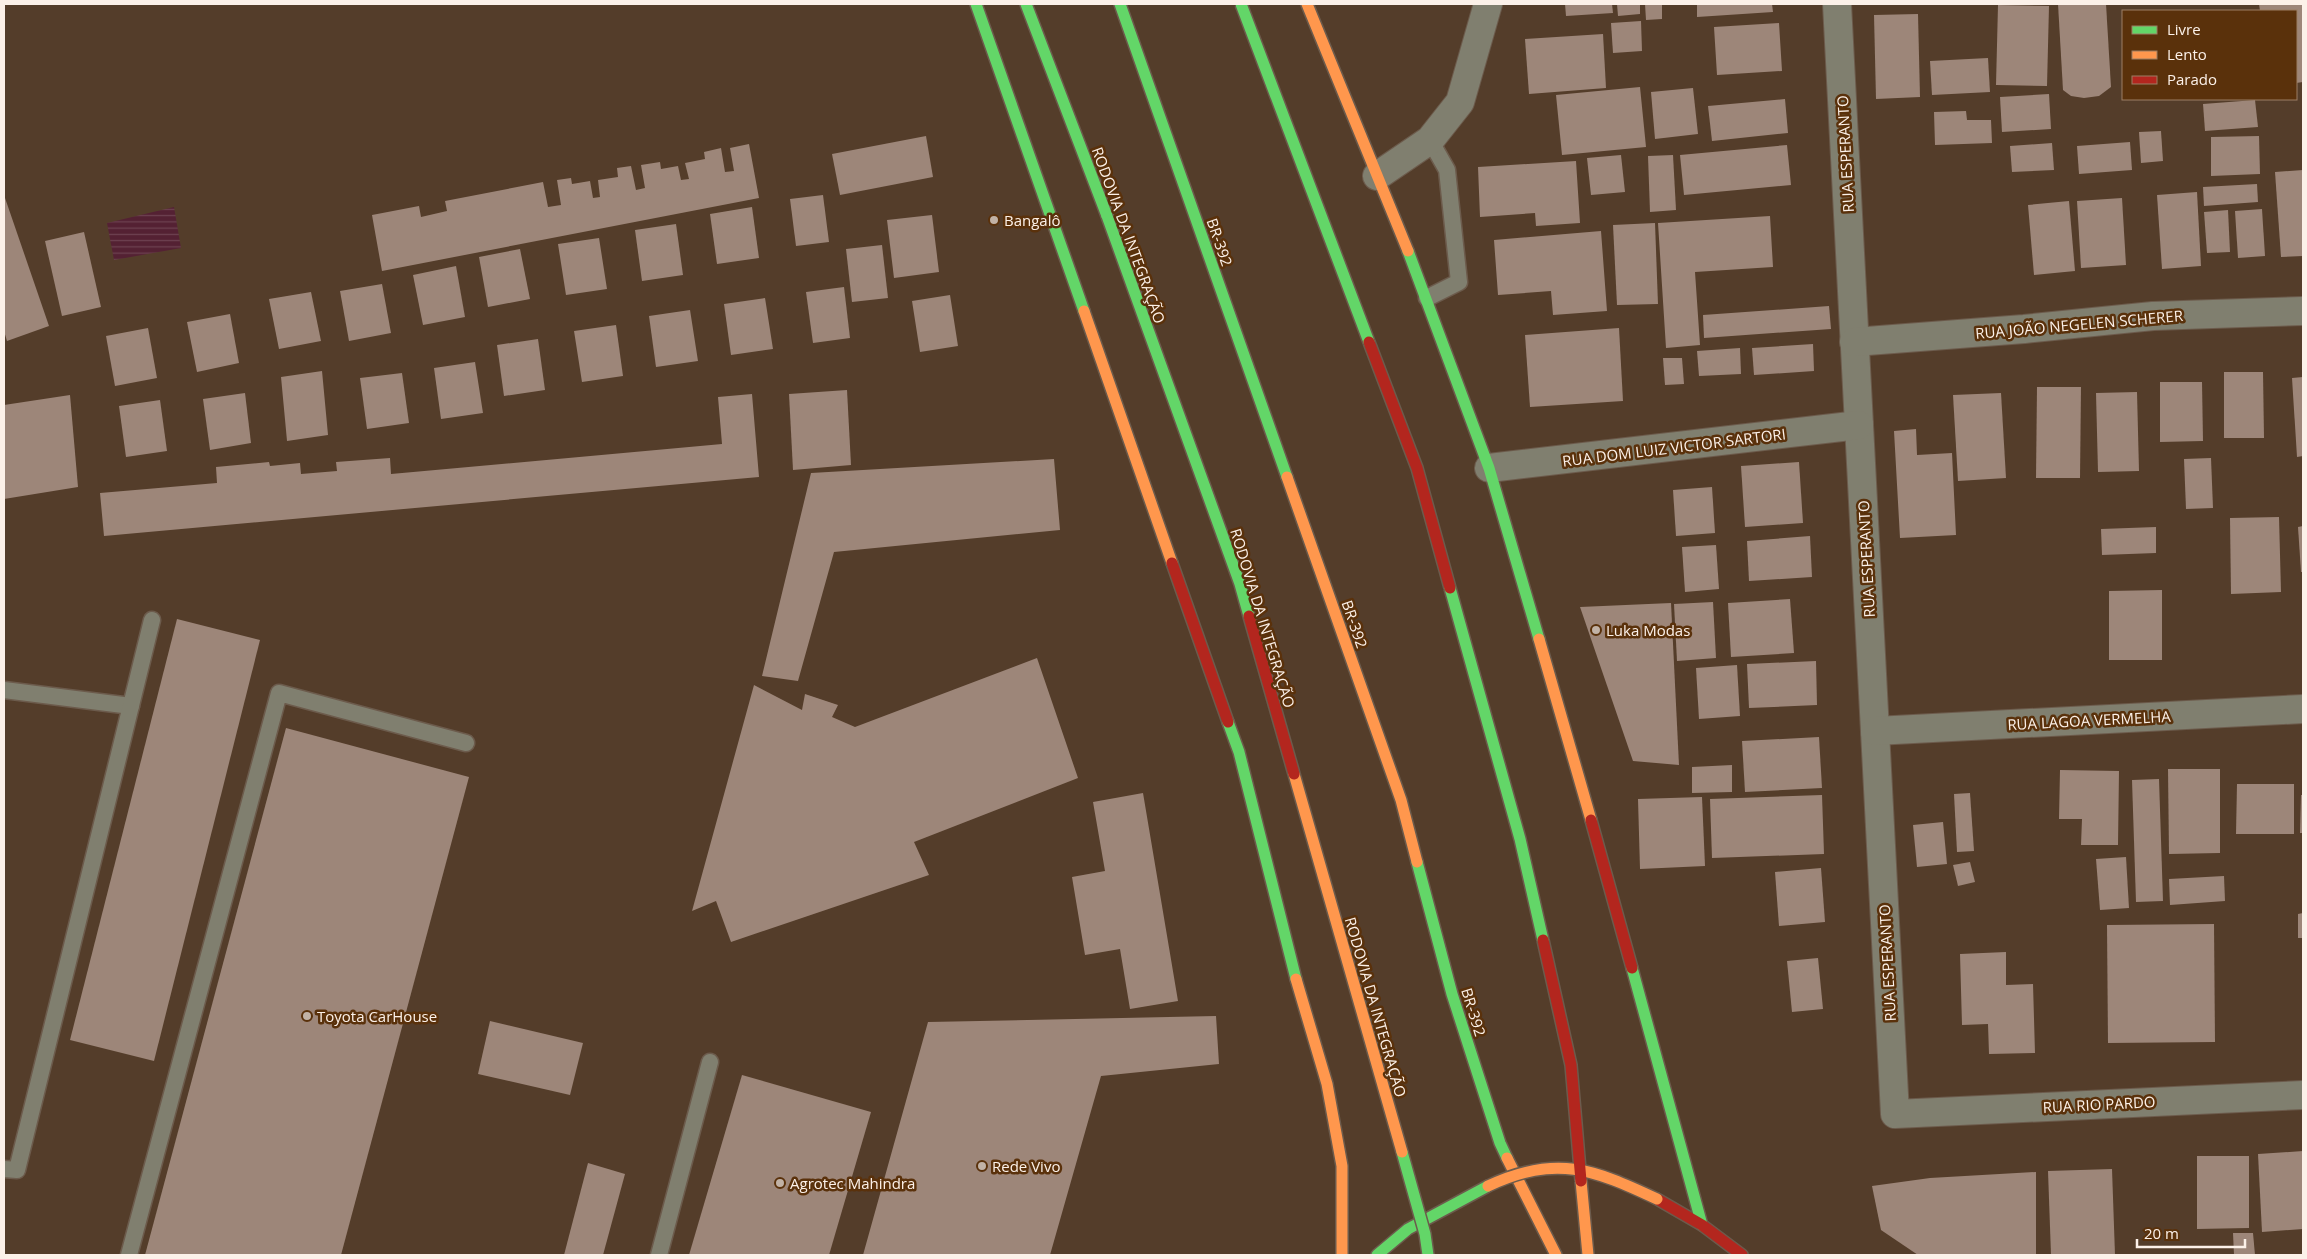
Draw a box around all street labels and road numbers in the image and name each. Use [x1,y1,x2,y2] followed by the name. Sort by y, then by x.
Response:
[1832,95,1858,213] street label: RUA ESPERANTO
[1088,144,1170,326] street label: RODOVIA DA INTEGRAÇÃO
[1202,215,1238,269] street label: BR-392
[1974,305,2184,343] street label: RUA JOÃO NEGELEN SCHERER
[1561,423,1787,471] street label: RUA DOM LUIZ VICTOR SARTORI
[1853,500,1879,618] street label: RUA ESPERANTO
[1226,526,1300,710] street label: RODOVIA DA INTEGRAÇÃO
[1337,597,1373,651] street label: BR-392
[2007,706,2172,734] street label: RUA LAGOA VERMELHA
[1874,904,1900,1022] street label: RUA ESPERANTO
[1341,915,1411,1099] street label: RODOVIA DA INTEGRAÇÃO
[1457,985,1491,1039] street label: BR-392
[2042,1091,2156,1117] street label: RUA RIO PARDO

